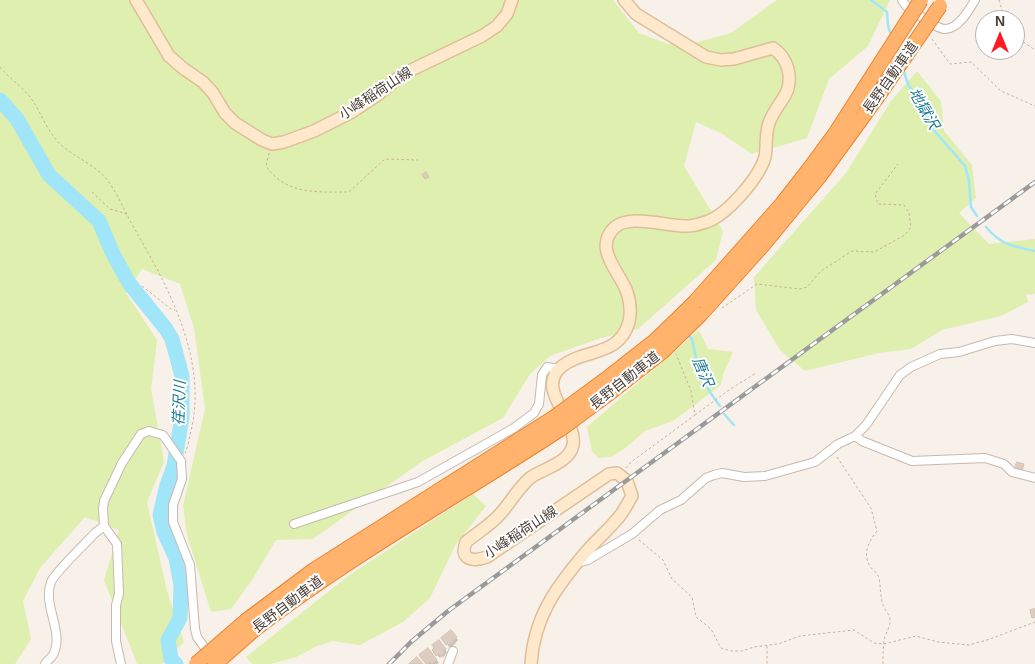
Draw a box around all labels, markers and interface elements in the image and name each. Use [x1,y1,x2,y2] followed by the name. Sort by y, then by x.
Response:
[975,10,1025,60] north arrow
[995,13,1005,29] text: N
[860,39,922,117] street label: 長野自動車道
[336,64,416,124] street label: 小峰稲荷山線
[904,85,942,133] water label: 地獄沢
[587,349,663,413] street label: 長野自動車道
[688,355,716,389] water label: 唐沢
[170,380,190,426] water label: 荏沢川
[481,503,561,563] street label: 小峰稲荷山線
[249,573,327,637] street label: 長野自動車道

